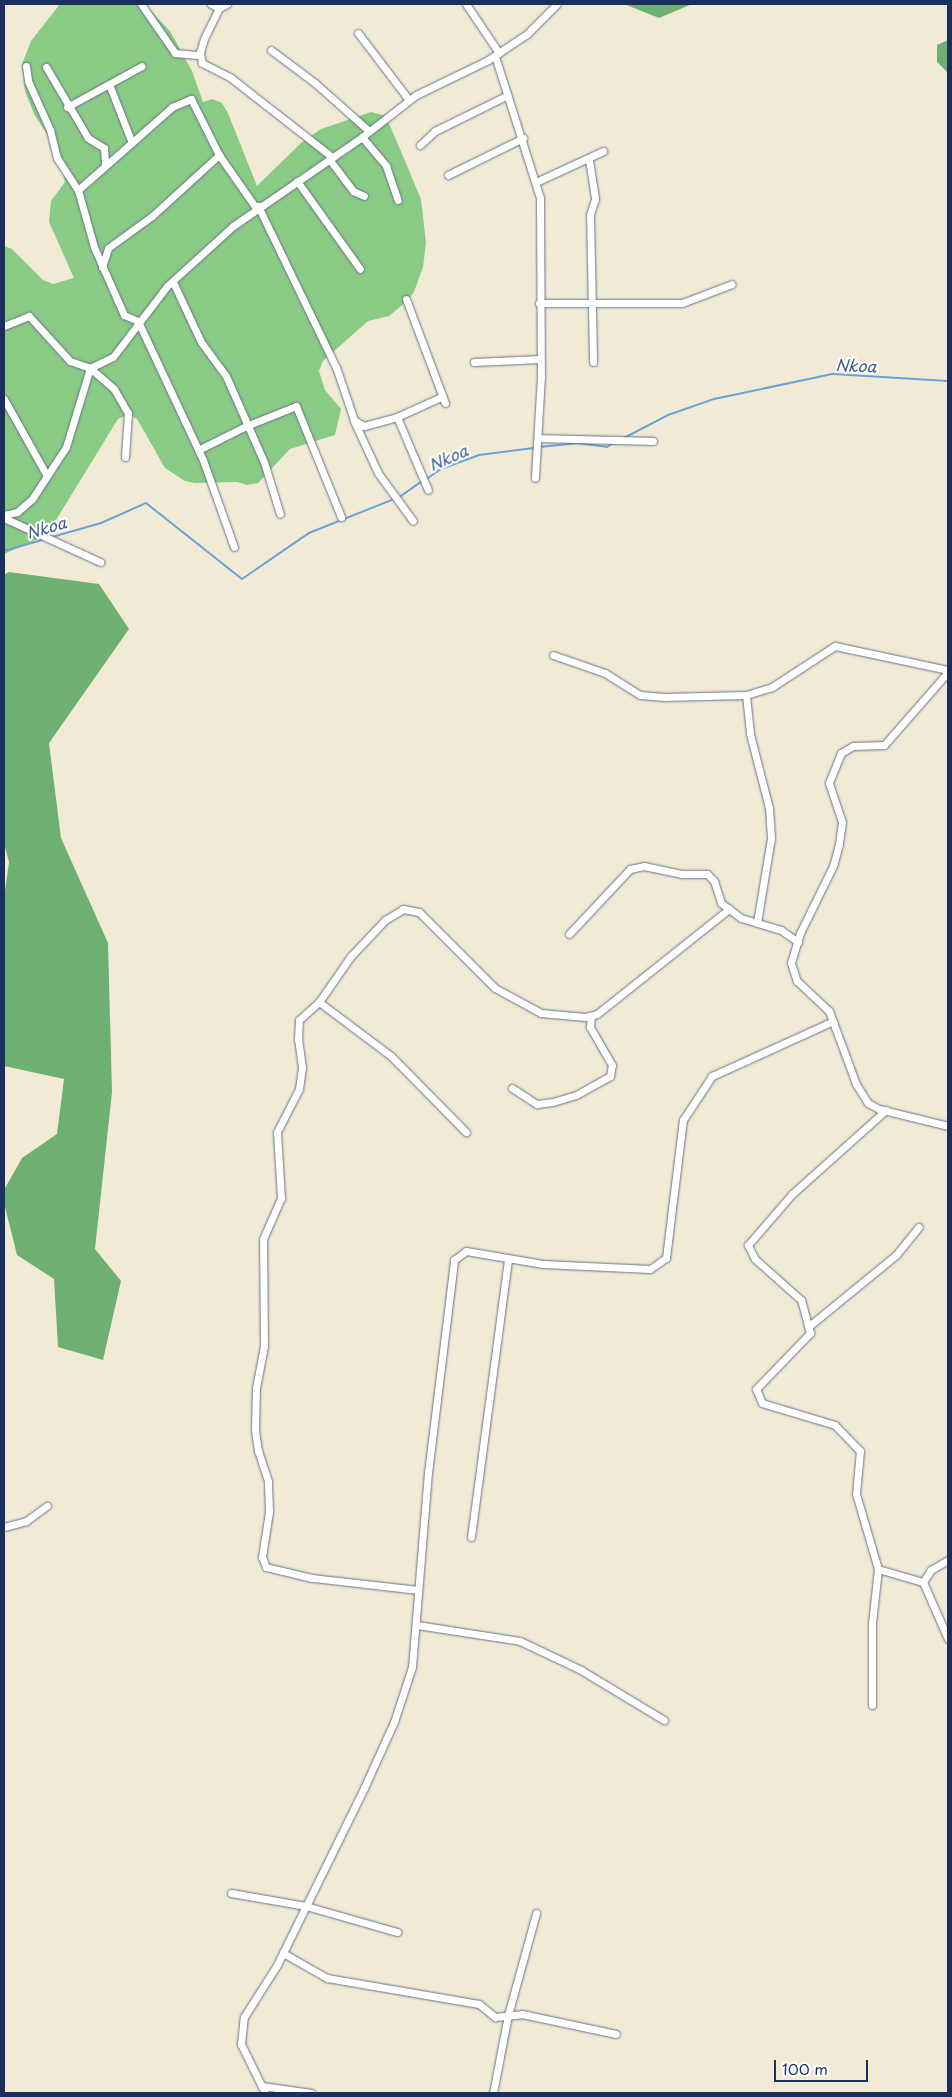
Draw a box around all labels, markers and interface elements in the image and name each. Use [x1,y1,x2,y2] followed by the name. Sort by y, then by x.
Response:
[835,355,877,375] water label: Nkoa
[425,440,471,474] water label: Nkoa
[24,512,68,542] water label: Nkoa
[777,2050,871,2082] scale bar
[782,2057,828,2080] text: 100 m

